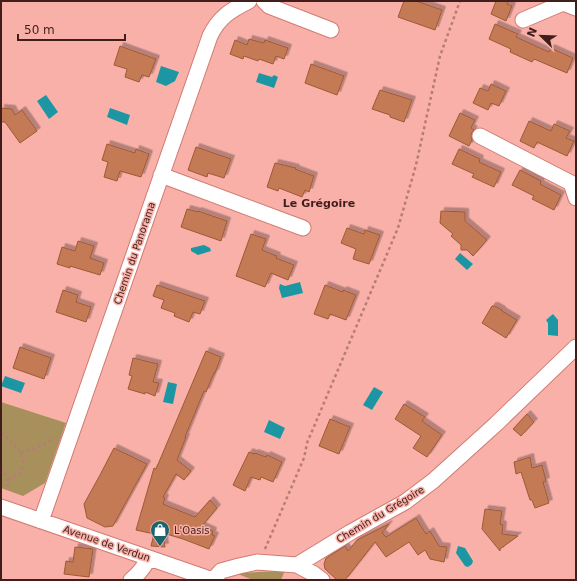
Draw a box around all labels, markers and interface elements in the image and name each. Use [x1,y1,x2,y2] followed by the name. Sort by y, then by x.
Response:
[18,16,125,42] scale bar
[521,16,561,56] north arrow
[24,23,55,37] text: 50 m
[524,26,540,39] text: N
[283,197,355,210] district label: Le Grégoire
[112,200,157,306] street label: Chemin du Panorama
[334,484,426,545] street label: Chemin du Grégoire
[149,519,171,547] shop icon: L'Oasis
[62,523,152,564] street label: Avenue de Verdun
[174,525,210,536] place label: L'Oasis

